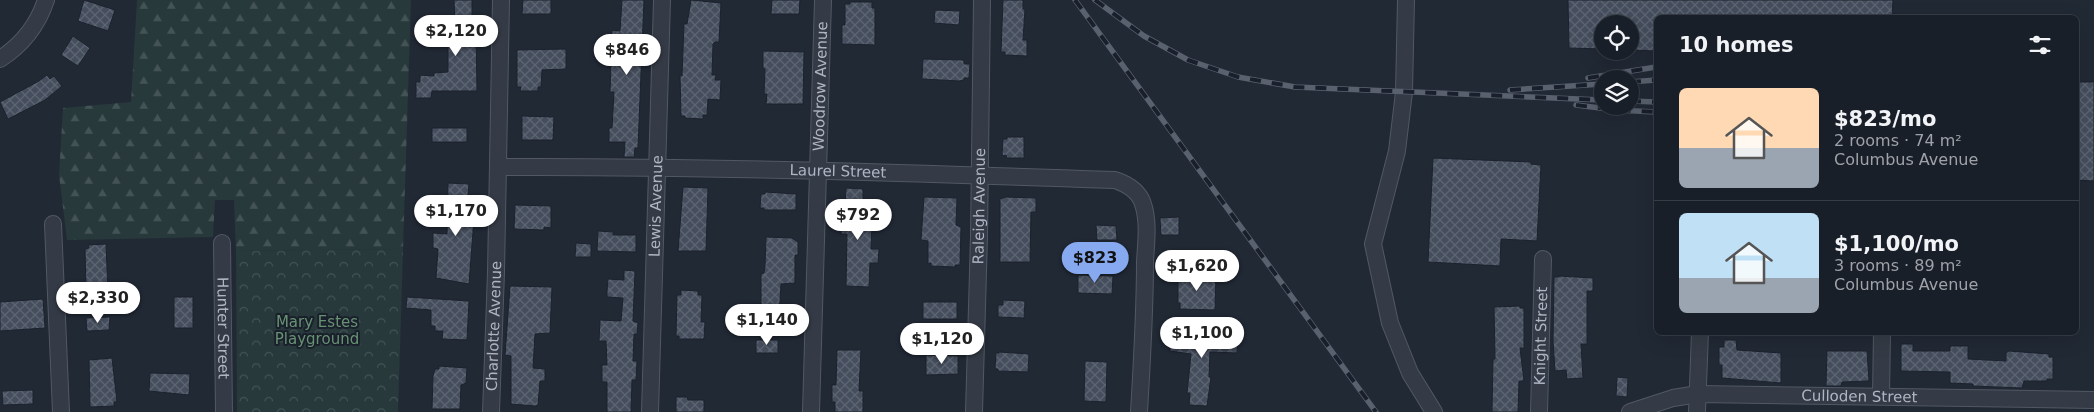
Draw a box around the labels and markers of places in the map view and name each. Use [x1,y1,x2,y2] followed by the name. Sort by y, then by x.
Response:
[415,15,497,57] pin: $2,120
[597,34,657,76] pin: $846
[415,194,497,237] pin: $1,170
[828,198,888,241] pin: $792
[1065,242,1125,284] pin: $823
[1156,250,1238,292] pin: $1,620
[57,282,139,324] pin: $2,330
[726,304,808,346] pin: $1,140
[1161,316,1243,359] pin: $1,100
[901,322,983,365] pin: $1,120

